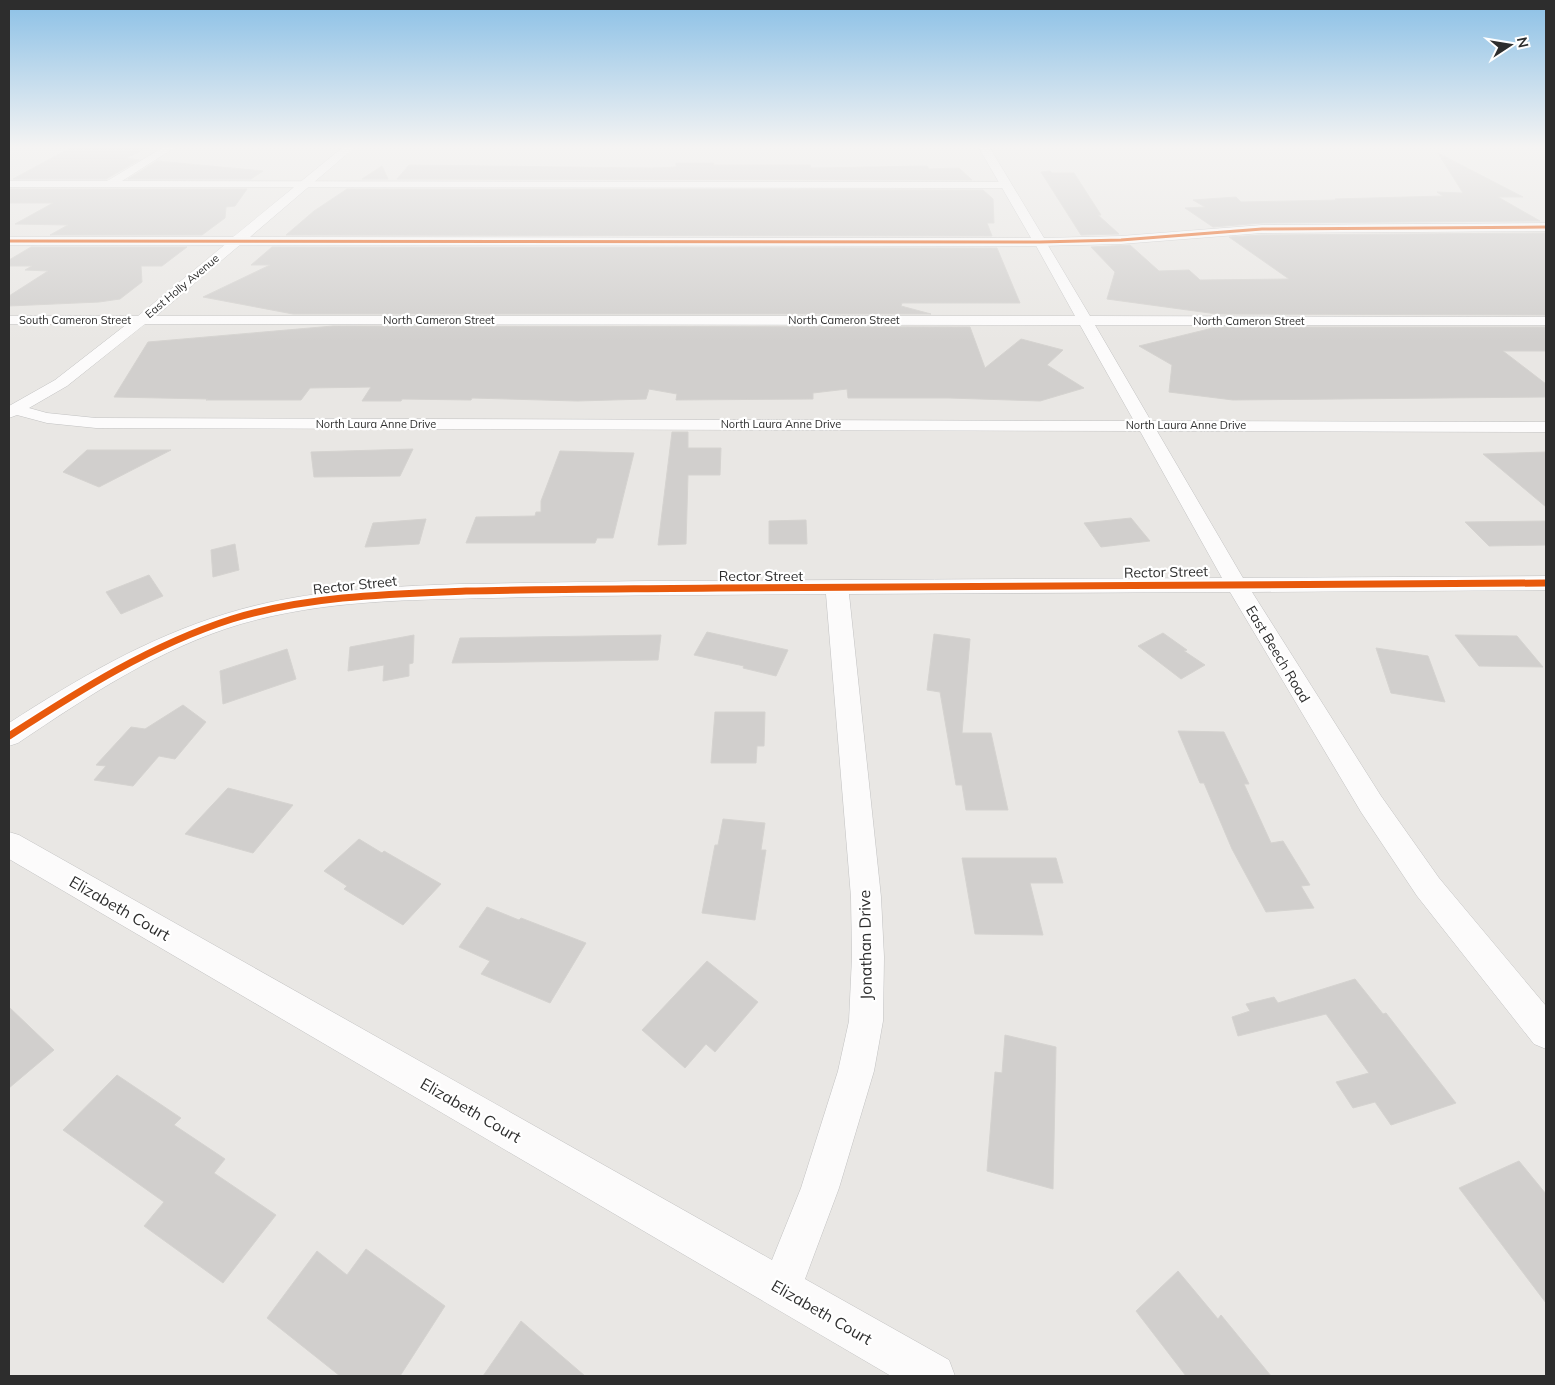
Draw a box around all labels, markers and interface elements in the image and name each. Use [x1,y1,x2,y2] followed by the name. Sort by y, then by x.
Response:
[1485,20,1535,70] north arrow
[1513,35,1533,49] text: N
[142,251,222,321] street label: East Holly Avenue
[19,313,131,327] street label: South Cameron Street
[383,313,495,327] street label: North Cameron Street
[788,313,900,327] street label: North Cameron Street
[1193,314,1305,328] street label: North Cameron Street
[316,417,436,431] street label: North Laura Anne Drive
[721,417,841,431] street label: North Laura Anne Drive
[1126,418,1246,432] street label: North Laura Anne Drive
[1124,562,1208,582] street label: Rector Street
[719,567,803,585] street label: Rector Street
[312,572,398,598] street label: Rector Street
[1242,602,1314,706] street label: East Beech Road
[66,871,174,945] street label: Elizabeth Court
[854,890,876,1000] street label: Jonathan Drive
[417,1073,525,1147] street label: Elizabeth Court
[768,1275,876,1349] street label: Elizabeth Court

